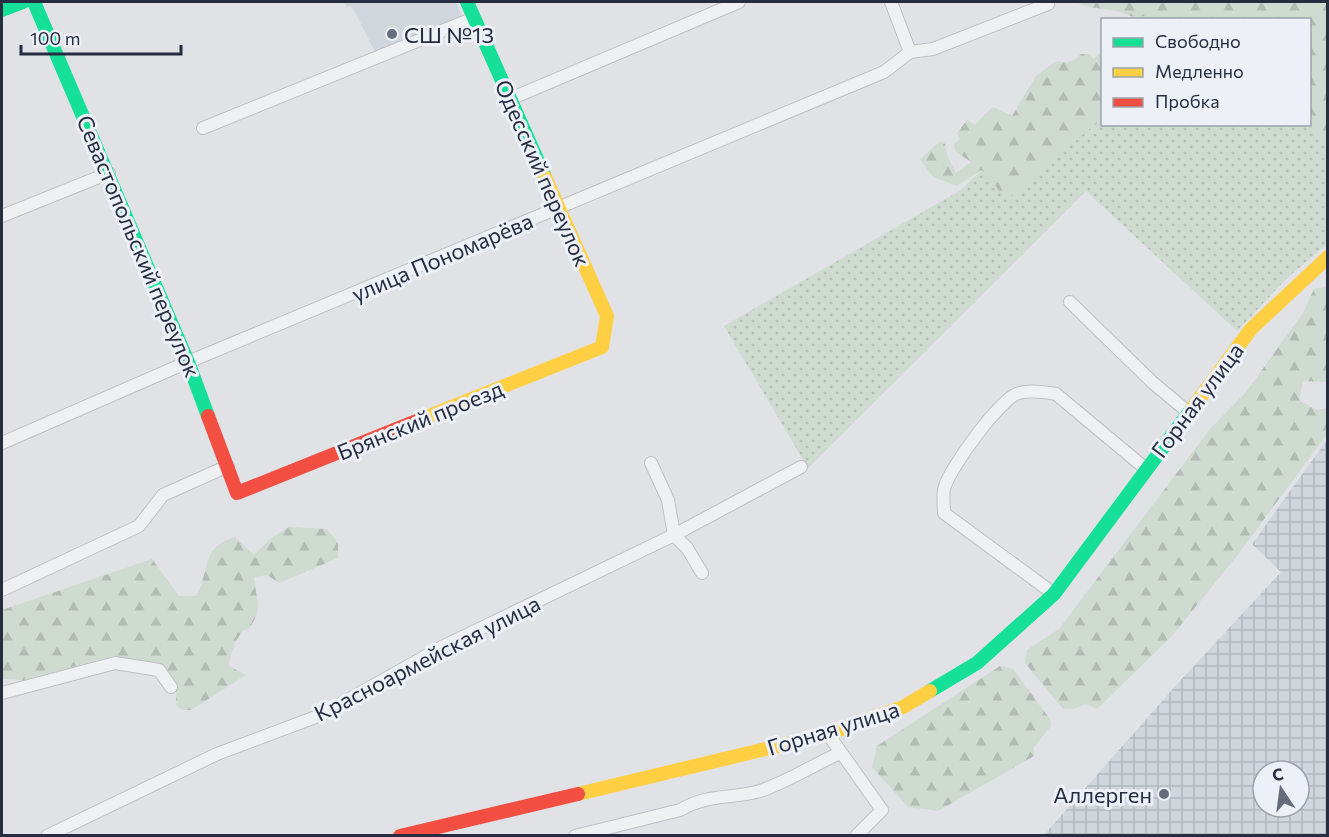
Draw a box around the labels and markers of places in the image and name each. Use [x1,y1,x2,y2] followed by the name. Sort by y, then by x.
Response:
[404,21,494,48] place label: СШ №13
[385,27,399,41] marker: СШ №13
[1053,781,1152,808] place label: Аллерген
[1157,787,1171,801] marker: Аллерген

